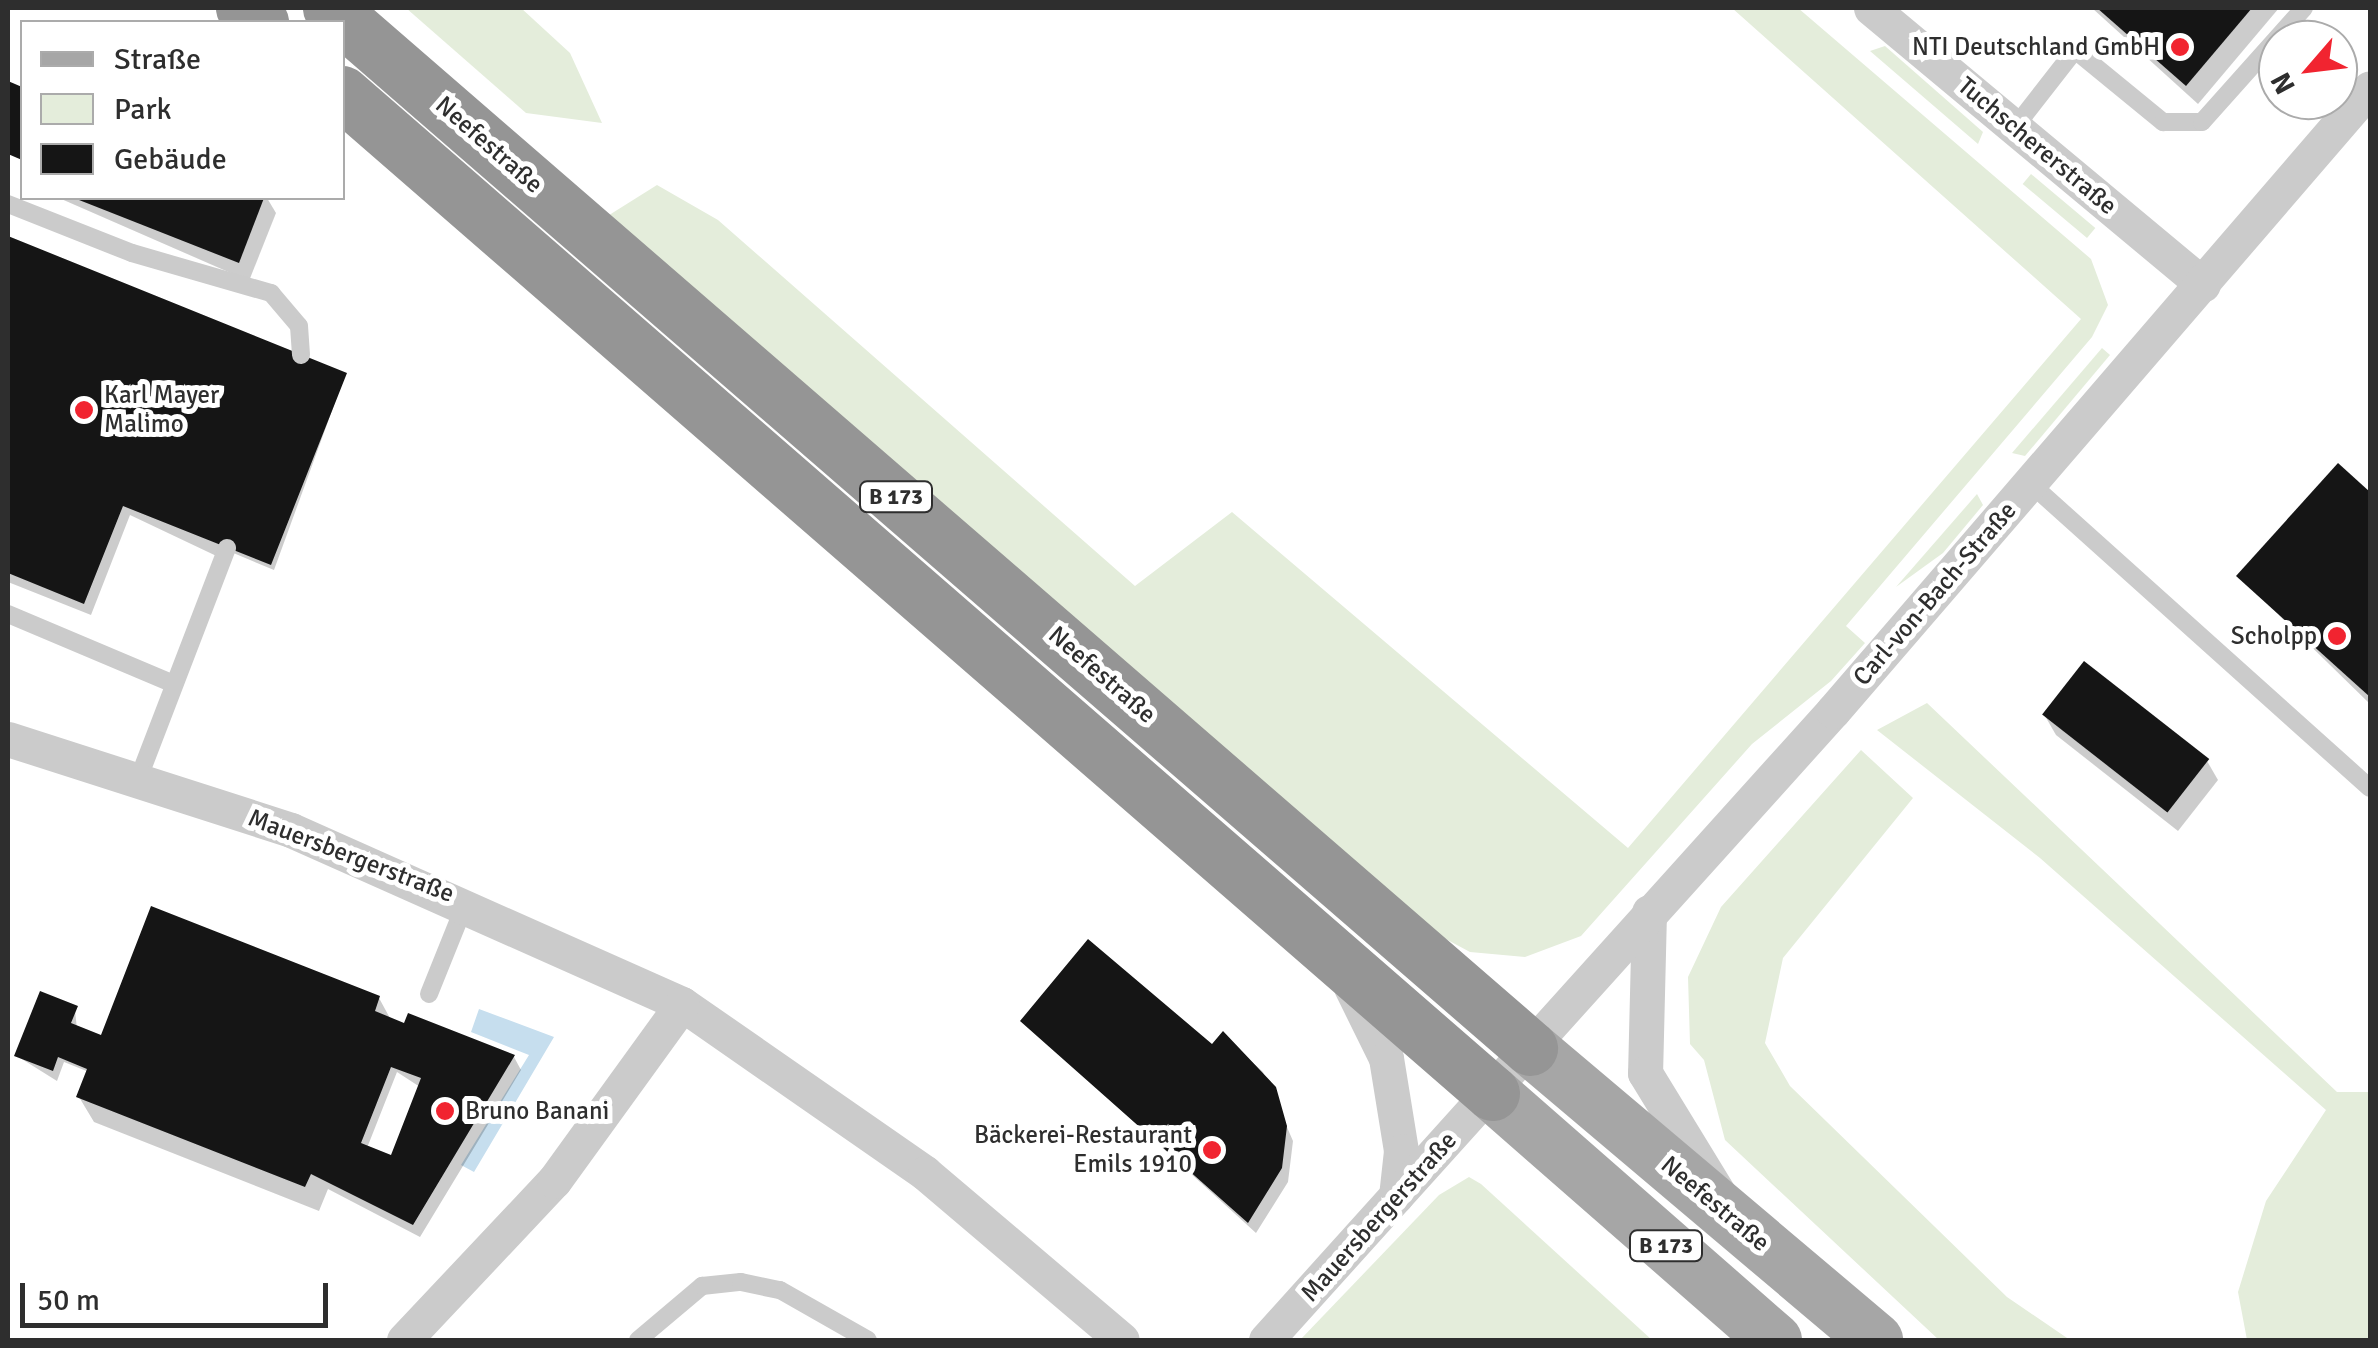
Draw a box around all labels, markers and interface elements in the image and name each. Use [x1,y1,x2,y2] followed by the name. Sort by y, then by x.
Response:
[20,20,345,200] legend
[2258,20,2358,120] north arrow
[1912,32,2160,62] place label: NTI Deutschland GmbH
[2169,36,2191,58] marker: NTI Deutschland GmbH
[114,41,201,78] text: Straße
[2264,67,2303,100] text: N
[1951,71,2123,221] street label: Tuchschererstraße
[429,90,549,200] street label: Neefestraße
[114,91,172,128] text: Park
[114,141,227,178] text: Gebäude
[104,381,219,440] place label: Karl Mayer Malimo
[73,399,95,421] marker: Karl Mayer Malimo
[858,480,934,514] road number: B 173
[1847,496,2023,692] street label: Carl-von-Bach-Straße
[1042,620,1162,730] street label: Neefestraße
[2231,621,2317,651] place label: Scholpp
[2326,625,2348,647] marker: Scholpp
[244,803,458,909] street label: Mauersbergerstraße
[465,1096,609,1126] place label: Bruno Banani
[434,1100,456,1122] marker: Bruno Banani
[974,1121,1192,1180] place label: Bäckerei-Restaurant Emils 1910
[1295,1126,1463,1308] street label: Mauersbergerstraße
[1201,1139,1223,1161] marker: Bäckerei-Restaurant Emils 1910
[1655,1150,1775,1258] street label: Neefestraße
[1628,1229,1704,1263] road number: B 173
[25,1263,332,1325] scale bar
[37,1282,100,1319] text: 50 m

